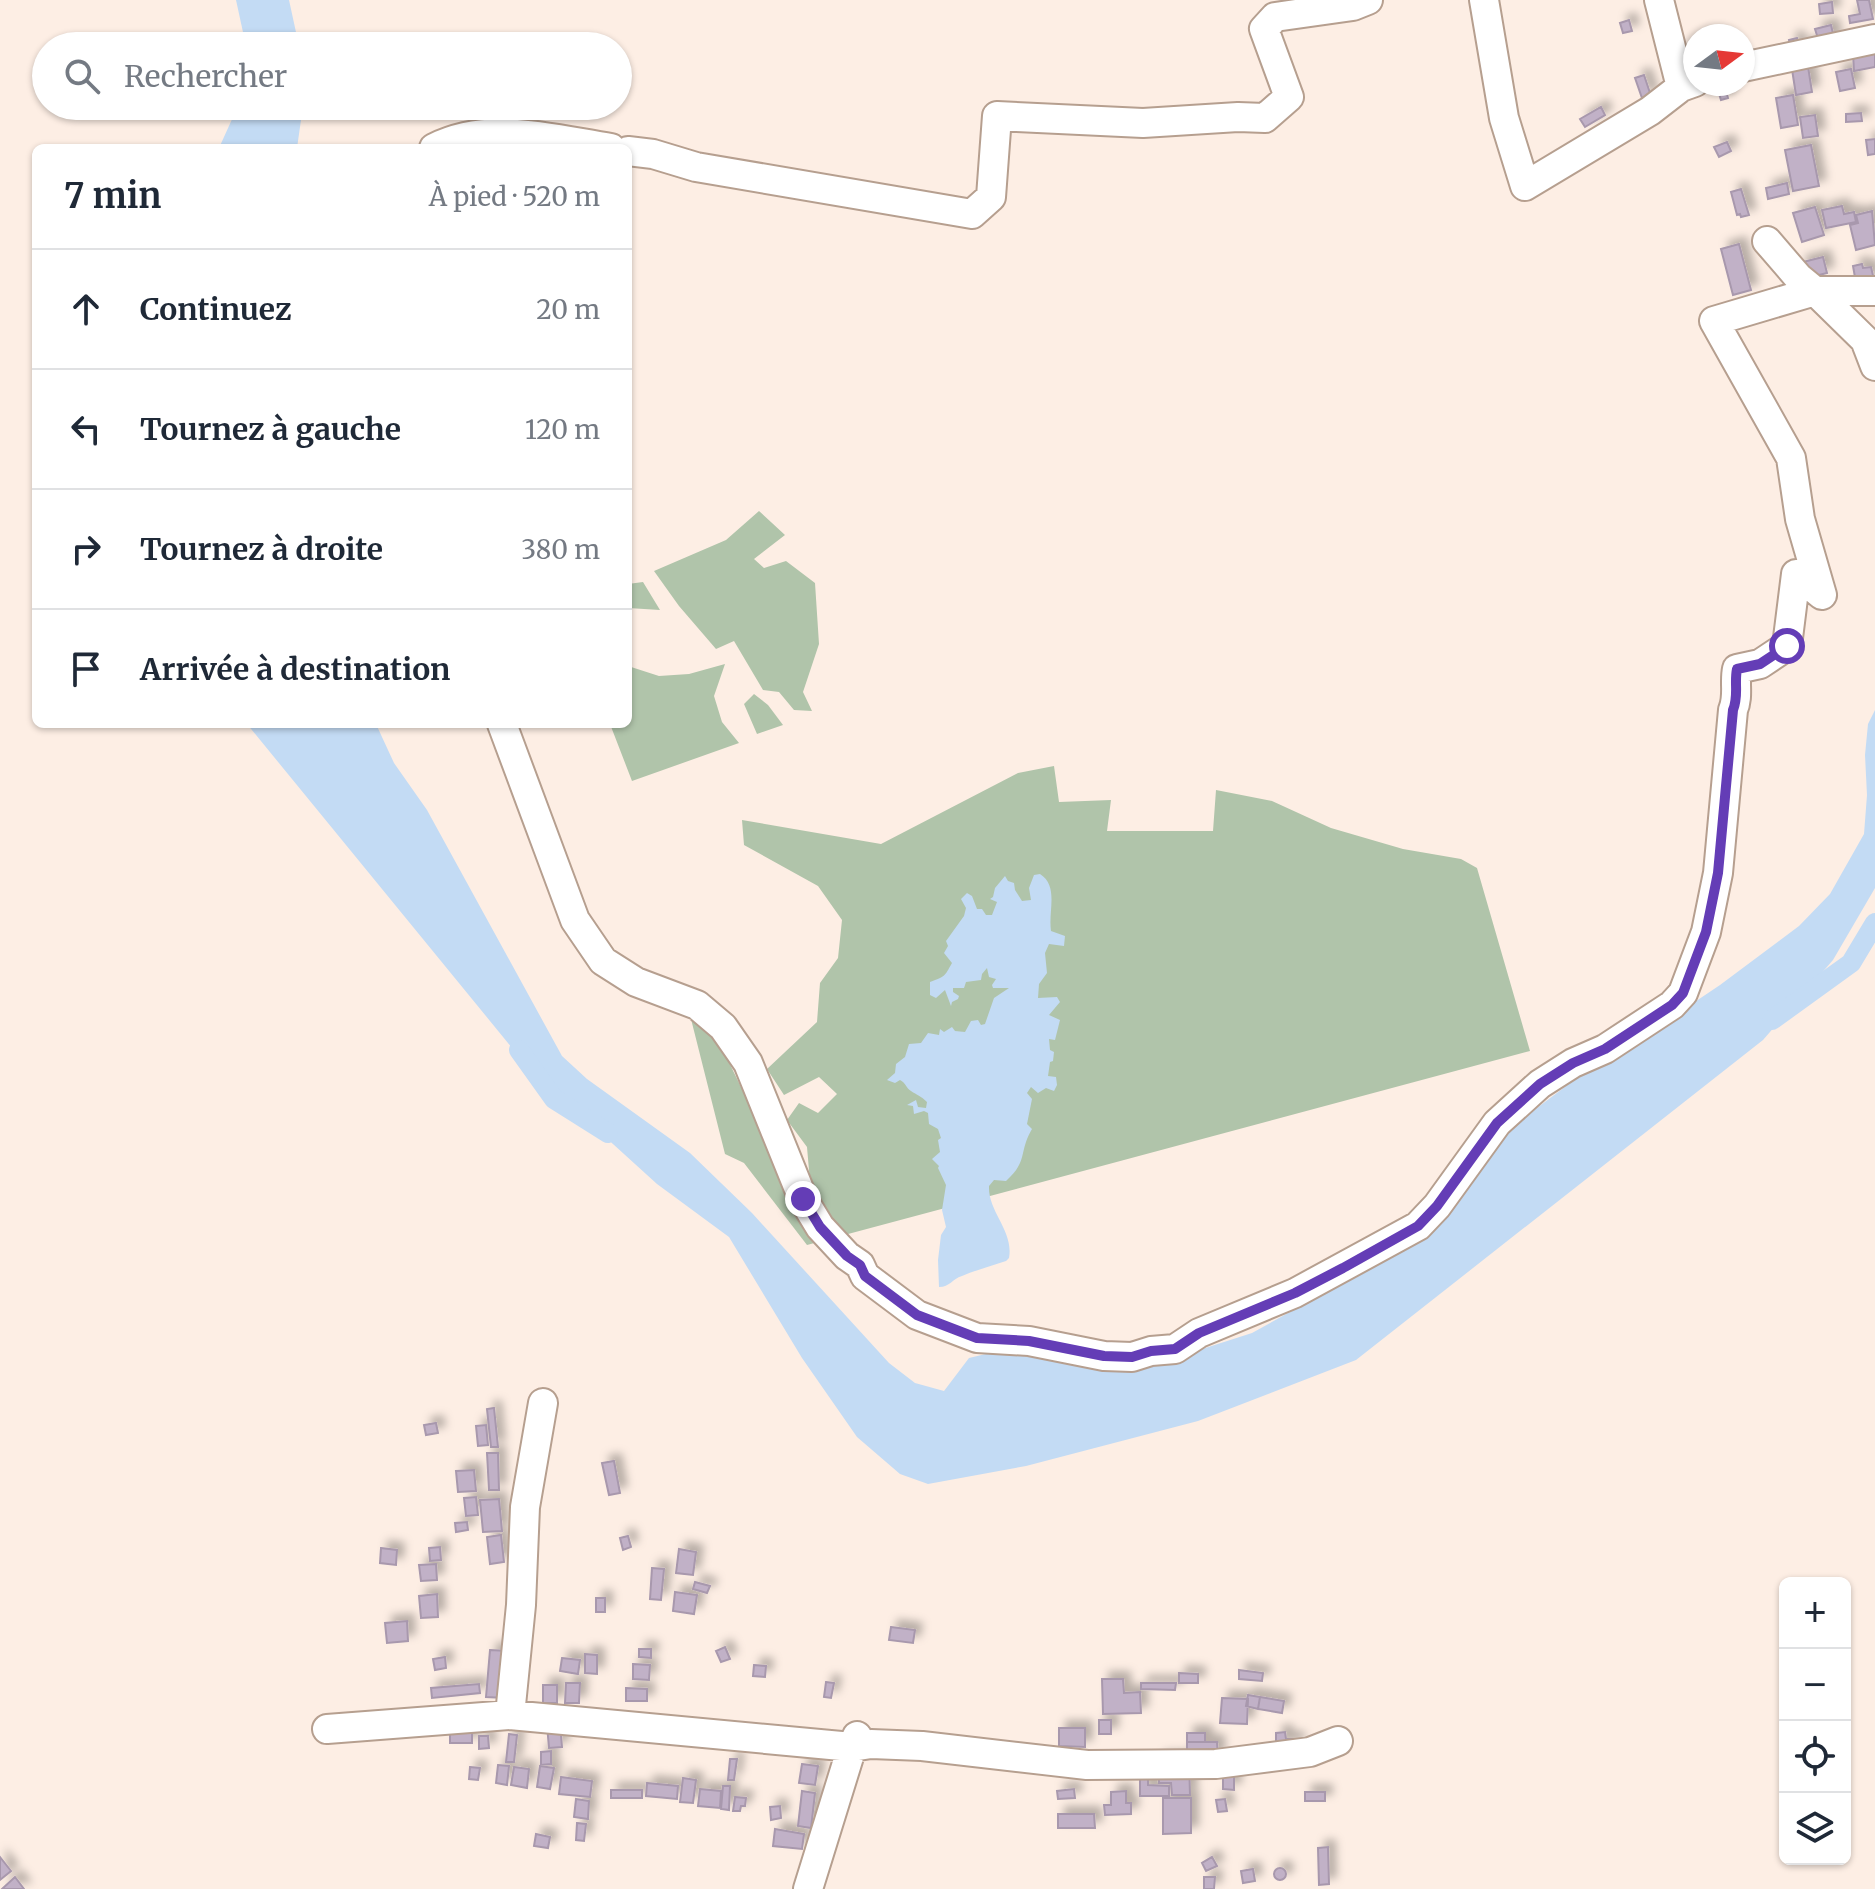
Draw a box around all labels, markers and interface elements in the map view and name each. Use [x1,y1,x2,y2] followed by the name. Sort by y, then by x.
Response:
[1683,24,1755,96] north arrow
[32,32,632,120] search box
[60,54,104,98] icon: search
[124,57,287,95] text: Rechercher
[64,175,161,217] text: 7 min
[429,180,600,213] text: À pied · 520 m
[64,287,108,331] icon: ahead
[140,290,291,328] text: Continuez
[536,293,600,326] text: 20 m
[64,407,108,451] icon: left
[140,410,401,448] text: Tournez à gauche
[525,413,600,446] text: 120 m
[64,527,108,571] icon: right
[140,530,383,568] text: Tournez à droite
[521,533,600,566] text: 380 m
[1769,628,1805,664] route start
[64,647,108,691] icon: arrive
[140,650,450,688] text: Arrivée à destination
[785,1181,821,1217] route end
[1779,1577,1851,1865] map controls
[1779,1577,1851,1649] button: +
[1779,1649,1851,1721] button: −
[1779,1721,1851,1793] button: locate
[1779,1793,1851,1865] button: layers

